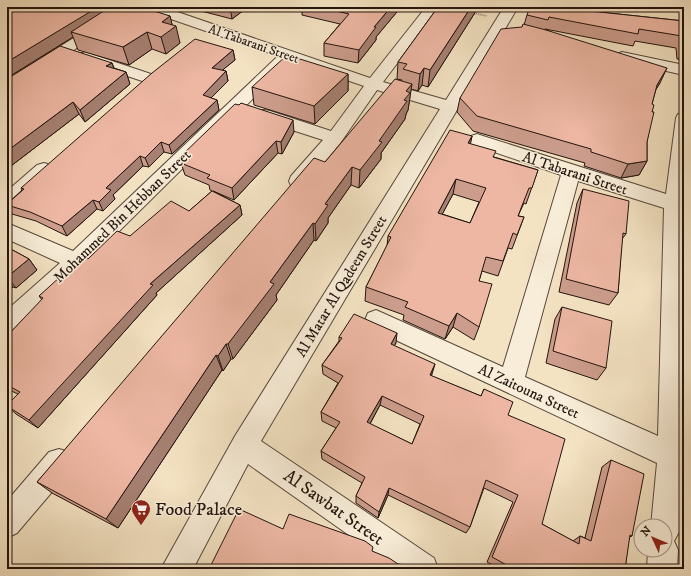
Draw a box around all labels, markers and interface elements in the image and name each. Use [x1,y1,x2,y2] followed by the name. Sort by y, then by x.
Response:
[206,21,301,67] street label: Al Tabarani Street
[49,145,195,287] street label: Mohammed Bin Hebban Street
[520,148,630,199] street label: Al Tabarani Street
[292,212,391,361] street label: Al Matar Al Qadeem Street
[475,360,583,423] street label: Al Zaitouna Street
[279,465,388,551] street label: Al Sawbat Street
[130,498,152,526] supermarket icon: Food Palace
[155,499,242,521] place label: Food Palace
[633,518,673,558] north arrow
[638,524,655,540] text: N

